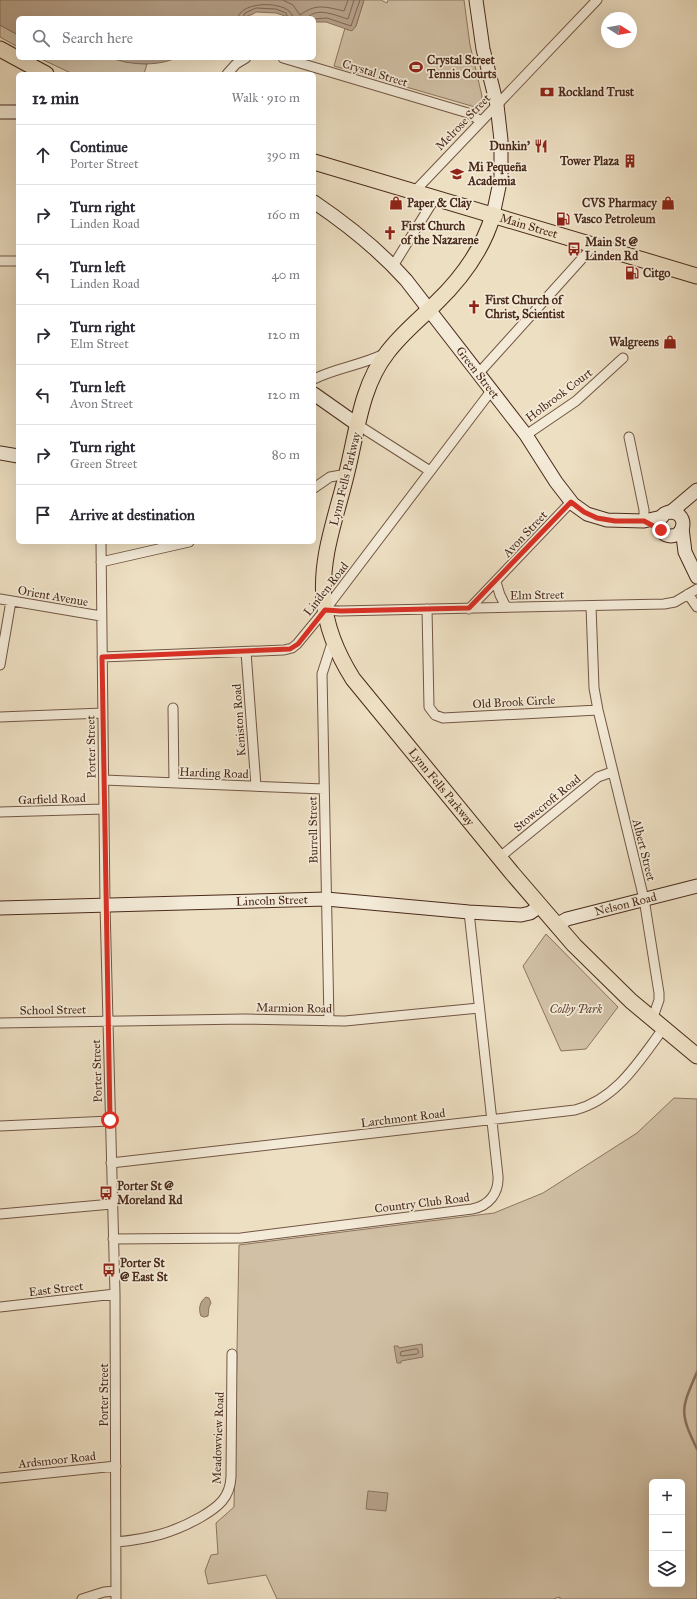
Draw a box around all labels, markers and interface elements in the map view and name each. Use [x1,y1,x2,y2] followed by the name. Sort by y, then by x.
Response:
[601,12,637,48] north arrow
[16,16,316,60] search box
[30,27,52,49] icon: search
[62,29,133,47] text: Search here
[426,53,497,81] place label: Crystal Street Tennis Courts
[341,56,410,90] street label: Crystal Street
[408,59,424,75] sports icon: Crystal Street Tennis Courts
[539,84,555,100] bank icon: Rockland Trust
[558,85,635,99] place label: Rockland Trust
[32,88,79,109] text: 12 min
[232,90,300,106] text: Walk · 910 m
[433,90,494,153] street label: Melrose Street
[70,138,128,156] text: Continue
[533,138,549,154] restaurant icon: Dunkin'
[489,139,530,153] place label: Dunkin'
[32,144,54,166] icon: ahead
[267,147,300,163] text: 390 m
[622,153,638,169] building icon: Tower Plaza
[559,154,620,168] place label: Tower Plaza
[70,156,139,172] text: Porter Street
[467,160,527,188] place label: Mi Pequeña Academia
[449,166,465,182] school or university icon: Mi Pequeña Academia
[388,195,404,211] shop icon: Paper & Clay
[660,195,676,211] shop icon: CVS Pharmacy
[407,196,473,211] place label: Paper & Clay
[582,196,658,211] place label: CVS Pharmacy
[70,198,135,216] text: Turn right
[32,204,54,226] icon: right
[267,207,300,223] text: 160 m
[498,211,560,241] street label: Main Street
[555,211,571,227] fuel station icon: Vasco Petroleum
[573,212,657,226] place label: Vasco Petroleum
[70,216,140,232] text: Linden Road
[401,219,479,247] place label: First Church of the Nazarene
[382,225,398,241] church icon: First Church of the Nazarene
[585,235,639,263] place label: Main St @ Linden Rd
[566,241,582,257] bus stop icon: Main St @ Linden Rd
[70,258,126,276] text: Turn left
[32,264,54,286] icon: left
[624,265,640,281] fuel station icon: Citgo
[643,266,670,281] place label: Citgo
[271,267,300,283] text: 40 m
[70,276,140,292] text: Linden Road
[485,293,566,321] place label: First Church of Christ, Scientist
[466,299,482,315] church icon: First Church of Christ, Scientist
[70,318,135,336] text: Turn right
[32,324,54,346] icon: right
[267,327,300,343] text: 120 m
[662,334,678,350] shop icon: Walgreens
[609,335,660,350] place label: Walgreens
[70,336,129,352] text: Elm Street
[453,344,503,402] street label: Green Street
[523,365,596,425] street label: Holbrook Court
[70,378,126,396] text: Turn left
[32,384,54,406] icon: left
[267,387,300,403] text: 120 m
[70,396,133,412] text: Avon Street
[327,430,363,527] street label: Lynn Fells Parkway
[70,438,135,456] text: Turn right
[32,444,54,466] icon: right
[272,447,300,463] text: 80 m
[70,456,137,472] text: Green Street
[32,504,54,526] icon: arrive
[70,506,195,524] text: Arrive at destination
[499,507,551,561] street label: Avon Street
[652,521,670,539] route end
[301,559,351,619] street label: Linden Road
[17,583,89,609] street label: Orient Avenue
[510,588,565,602] street label: Elm Street
[229,683,249,757] street label: Keniston Road
[472,693,556,711] street label: Old Brook Circle
[83,714,99,779] street label: Porter Street
[406,745,478,829] street label: Lynn Fells Parkway
[179,765,249,782] street label: Harding Road
[511,772,583,834] street label: Stowecroft Road
[18,791,86,807] street label: Garfield Road
[305,796,321,864] street label: Burrell Street
[629,817,659,883] street label: Albert Street
[593,890,658,919] street label: Nelson Road
[236,892,309,908] street label: Lincoln Street
[256,1000,332,1016] street label: Marmion Road
[20,1002,87,1018] street label: School Street
[550,1002,603,1016] park label: Colby Park
[89,1038,105,1103] street label: Porter Street
[360,1106,446,1130] street label: Larchmont Road
[101,1111,119,1129] route start
[117,1179,184,1207] place label: Porter St @ Moreland Rd
[98,1185,114,1201] bus stop icon: Porter St @ Moreland Rd
[374,1190,470,1216] street label: Country Club Road
[120,1256,169,1284] place label: Porter St @ East St
[101,1262,117,1278] bus stop icon: Porter St @ East St
[28,1279,85,1299] street label: East Street
[97,1363,111,1427] street label: Porter Street
[209,1392,227,1484] street label: Meadowview Road
[17,1449,96,1471] street label: Ardsmoor Road
[649,1479,685,1587] map controls
[649,1479,685,1515] button: +
[649,1515,685,1551] button: −
[649,1551,685,1587] button: layers

